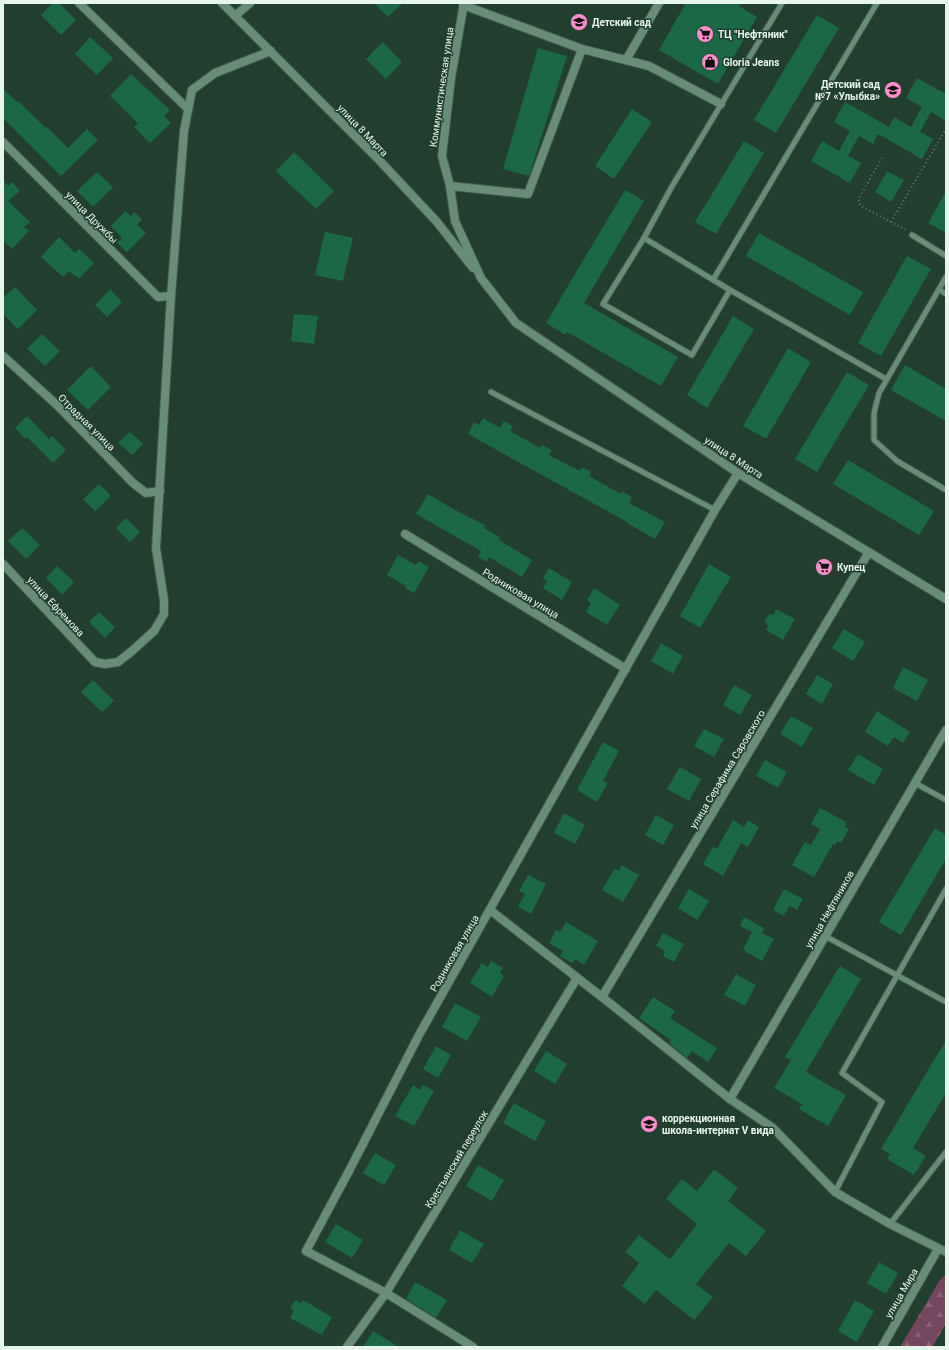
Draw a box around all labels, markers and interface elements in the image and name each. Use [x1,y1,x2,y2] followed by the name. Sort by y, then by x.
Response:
[569,12,589,32] school or university icon: Детский сад
[592,17,652,28] place label: Детский сад
[695,24,715,44] supermarket icon: ТЦ "Нефтяник"
[428,26,455,148] street label: Коммунистическая улица
[718,29,788,40] place label: ТЦ "Нефтяник"
[700,52,720,72] shop icon: Gloria Jeans
[723,57,779,68] place label: Gloria Jeans
[815,79,881,102] place label: Детский сад №7 «Улыбка»
[883,80,903,100] school or university icon: Детский сад №7 «Улыбка»
[335,102,390,158] street label: улица 8 Марта
[63,189,120,246] street label: улица Дружбы
[56,392,117,453] street label: Отрадная улица
[702,434,765,480] street label: улица 8 Марта
[814,557,834,577] supermarket icon: Купец
[837,562,865,573] place label: Купец
[481,566,561,620] street label: Родниковая улица
[25,574,86,639] street label: улица Ефремова
[688,708,767,830] street label: улица Серафима Саровского
[803,868,856,950] street label: улица Нефтяников
[428,913,481,994] street label: Родниковая улица
[423,1108,490,1210] street label: Крестьянский переулок
[662,1113,774,1136] place label: коррекционная школа-интернат V вида
[639,1114,659,1134] school or university icon: коррекционная школа-интернат V вида
[883,1266,920,1320] street label: улица Мира

